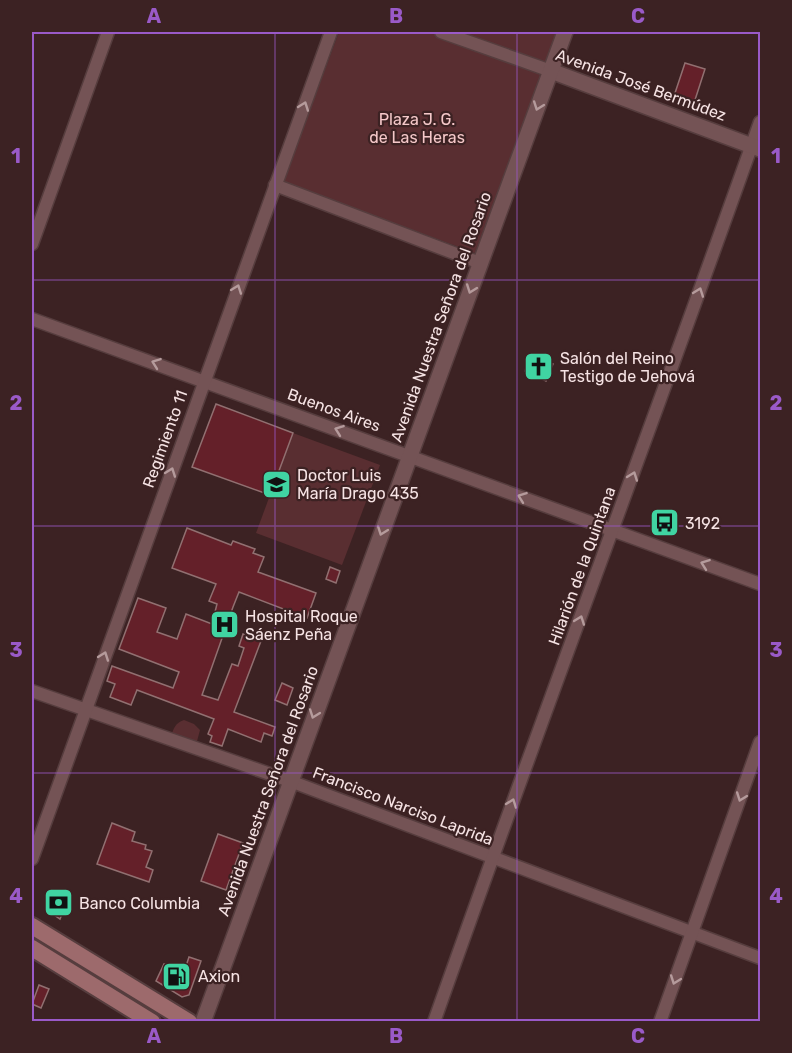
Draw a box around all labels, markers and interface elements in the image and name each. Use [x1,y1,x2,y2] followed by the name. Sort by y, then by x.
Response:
[147,4,162,28] text: A
[389,4,403,28] text: B
[631,4,645,28] text: C
[553,45,729,125] street label: Avenida José Bermúdez
[533,100,545,111] one-way arrow
[297,101,309,112] one-way arrow
[369,110,465,147] park label: Plaza J. G. de Las Heras
[11,144,21,168] text: 1
[771,144,781,168] text: 1
[387,189,495,445] street label: Avenida Nuestra Señora del Rosario
[465,283,478,294] one-way arrow
[230,284,243,295] one-way arrow
[692,287,705,298] one-way arrow
[560,349,695,386] place label: Salón del Reino Testigo de Jehová
[523,351,555,383] church icon: Salón del Reino Testigo de Jehová
[151,358,162,371] one-way arrow
[285,384,383,436] street label: Buenos Aires
[139,388,191,490] street label: Regimiento 11
[10,391,23,415] text: 2
[770,391,783,415] text: 2
[334,424,345,437] one-way arrow
[297,466,419,503] place label: Doctor Luis María Drago 435
[163,467,176,478] one-way arrow
[260,468,292,500] school or university icon: Doctor Luis María Drago 435
[626,471,638,482] one-way arrow
[544,484,620,648] street label: Hilarión de la Quintana
[517,492,528,505] one-way arrow
[648,507,680,539] bus stop icon: 3192
[685,514,720,533] place label: 3192
[376,525,389,536] one-way arrow
[701,559,712,571] one-way arrow
[245,607,358,644] place label: Hospital Roque Sáenz Peña
[208,609,240,641] hospital icon: Hospital Roque Sáenz Peña
[573,615,585,626] one-way arrow
[9,638,23,662] text: 3
[769,638,783,662] text: 3
[97,651,109,662] one-way arrow
[214,663,322,919] street label: Avenida Nuestra Señora del Rosario
[309,708,322,719] one-way arrow
[310,763,496,849] street label: Francisco Narciso Laprida
[735,791,748,802] one-way arrow
[505,798,518,809] one-way arrow
[9,884,23,908] text: 4
[769,884,783,908] text: 4
[42,887,74,919] bank icon: Banco Columbia
[79,894,200,913] place label: Banco Columbia
[161,960,193,992] fuel station icon: Axion
[198,967,240,986] place label: Axion
[669,975,682,985] one-way arrow
[147,1024,162,1048] text: A
[389,1024,403,1048] text: B
[631,1024,645,1048] text: C

